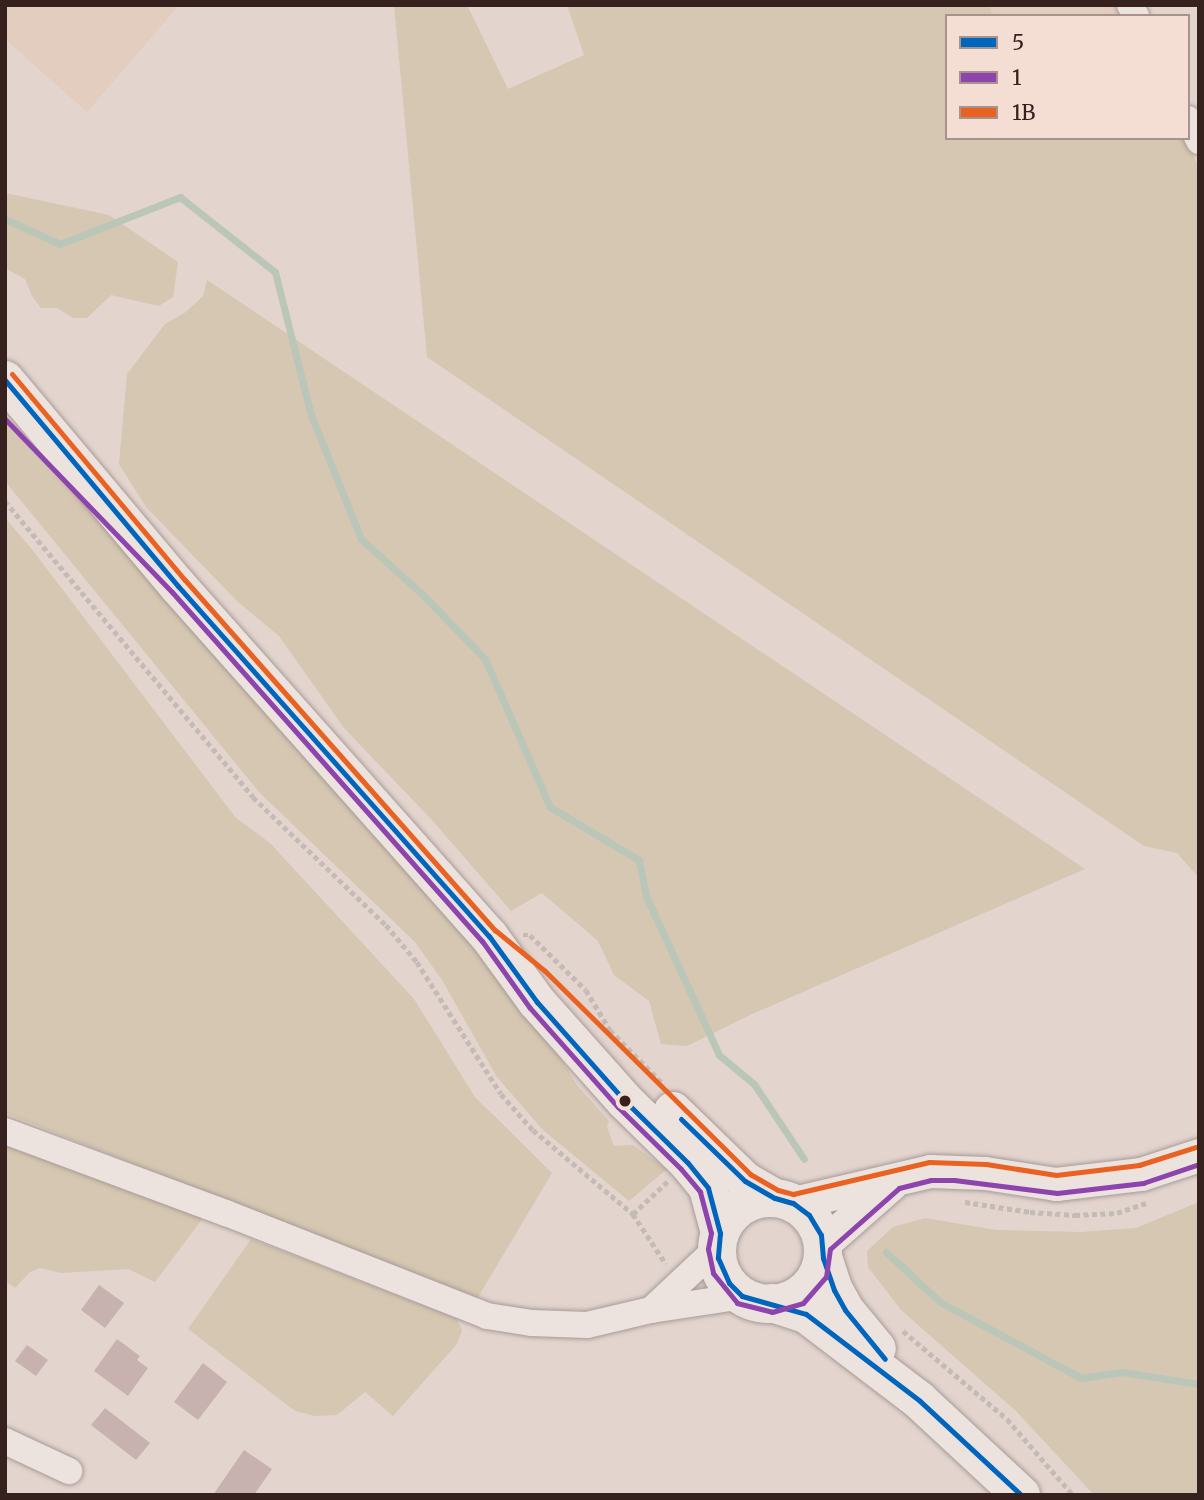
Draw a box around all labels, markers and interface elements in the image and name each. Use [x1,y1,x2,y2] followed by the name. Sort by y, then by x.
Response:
[945,14,1190,140] legend
[1012,29,1024,56] text: 5
[1012,64,1022,91] text: 1
[1012,99,1035,126] text: 1B
[618,1094,632,1108] unlabelled marker

